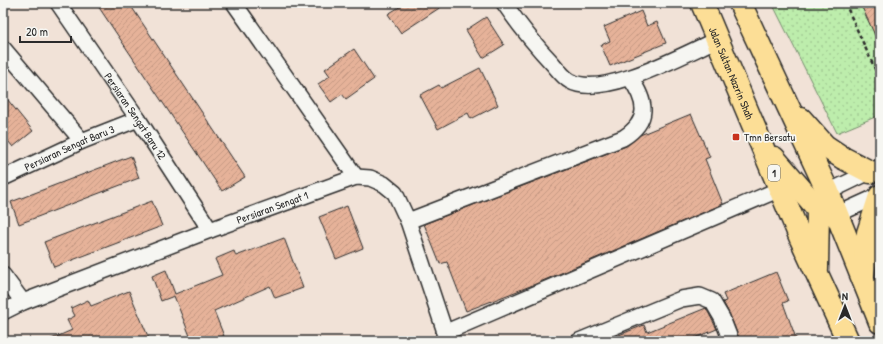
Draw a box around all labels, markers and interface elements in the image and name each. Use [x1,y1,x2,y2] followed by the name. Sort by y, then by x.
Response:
[20,18,71,44] scale bar
[26,23,48,40] text: 20 m
[706,25,757,122] street label: Jalan Sultan Nazrin Shah
[101,70,169,162] street label: Persiaran Sengat Baru 12
[22,122,117,174] street label: Persiaran Sengat Baru 3
[744,130,796,144] place label: Tmn Bersatu
[731,132,741,142] marker: Tmn Bersatu
[768,165,780,181] road number: 1
[235,188,310,227] street label: Persiaran Sengat 1
[825,286,865,326] north arrow
[842,289,848,303] text: N

